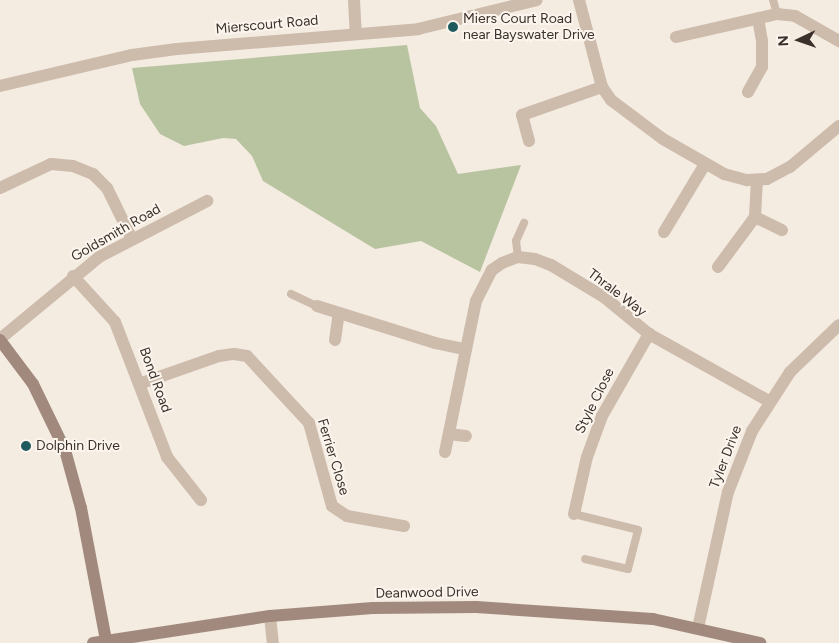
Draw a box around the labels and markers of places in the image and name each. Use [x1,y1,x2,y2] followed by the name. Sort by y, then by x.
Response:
[463,11,595,44] place label: Miers Court Road near Bayswater Drive
[447,21,459,33] marker: Miers Court Road near Bayswater Drive
[36,438,120,454] place label: Dolphin Drive
[20,440,32,452] marker: Dolphin Drive

